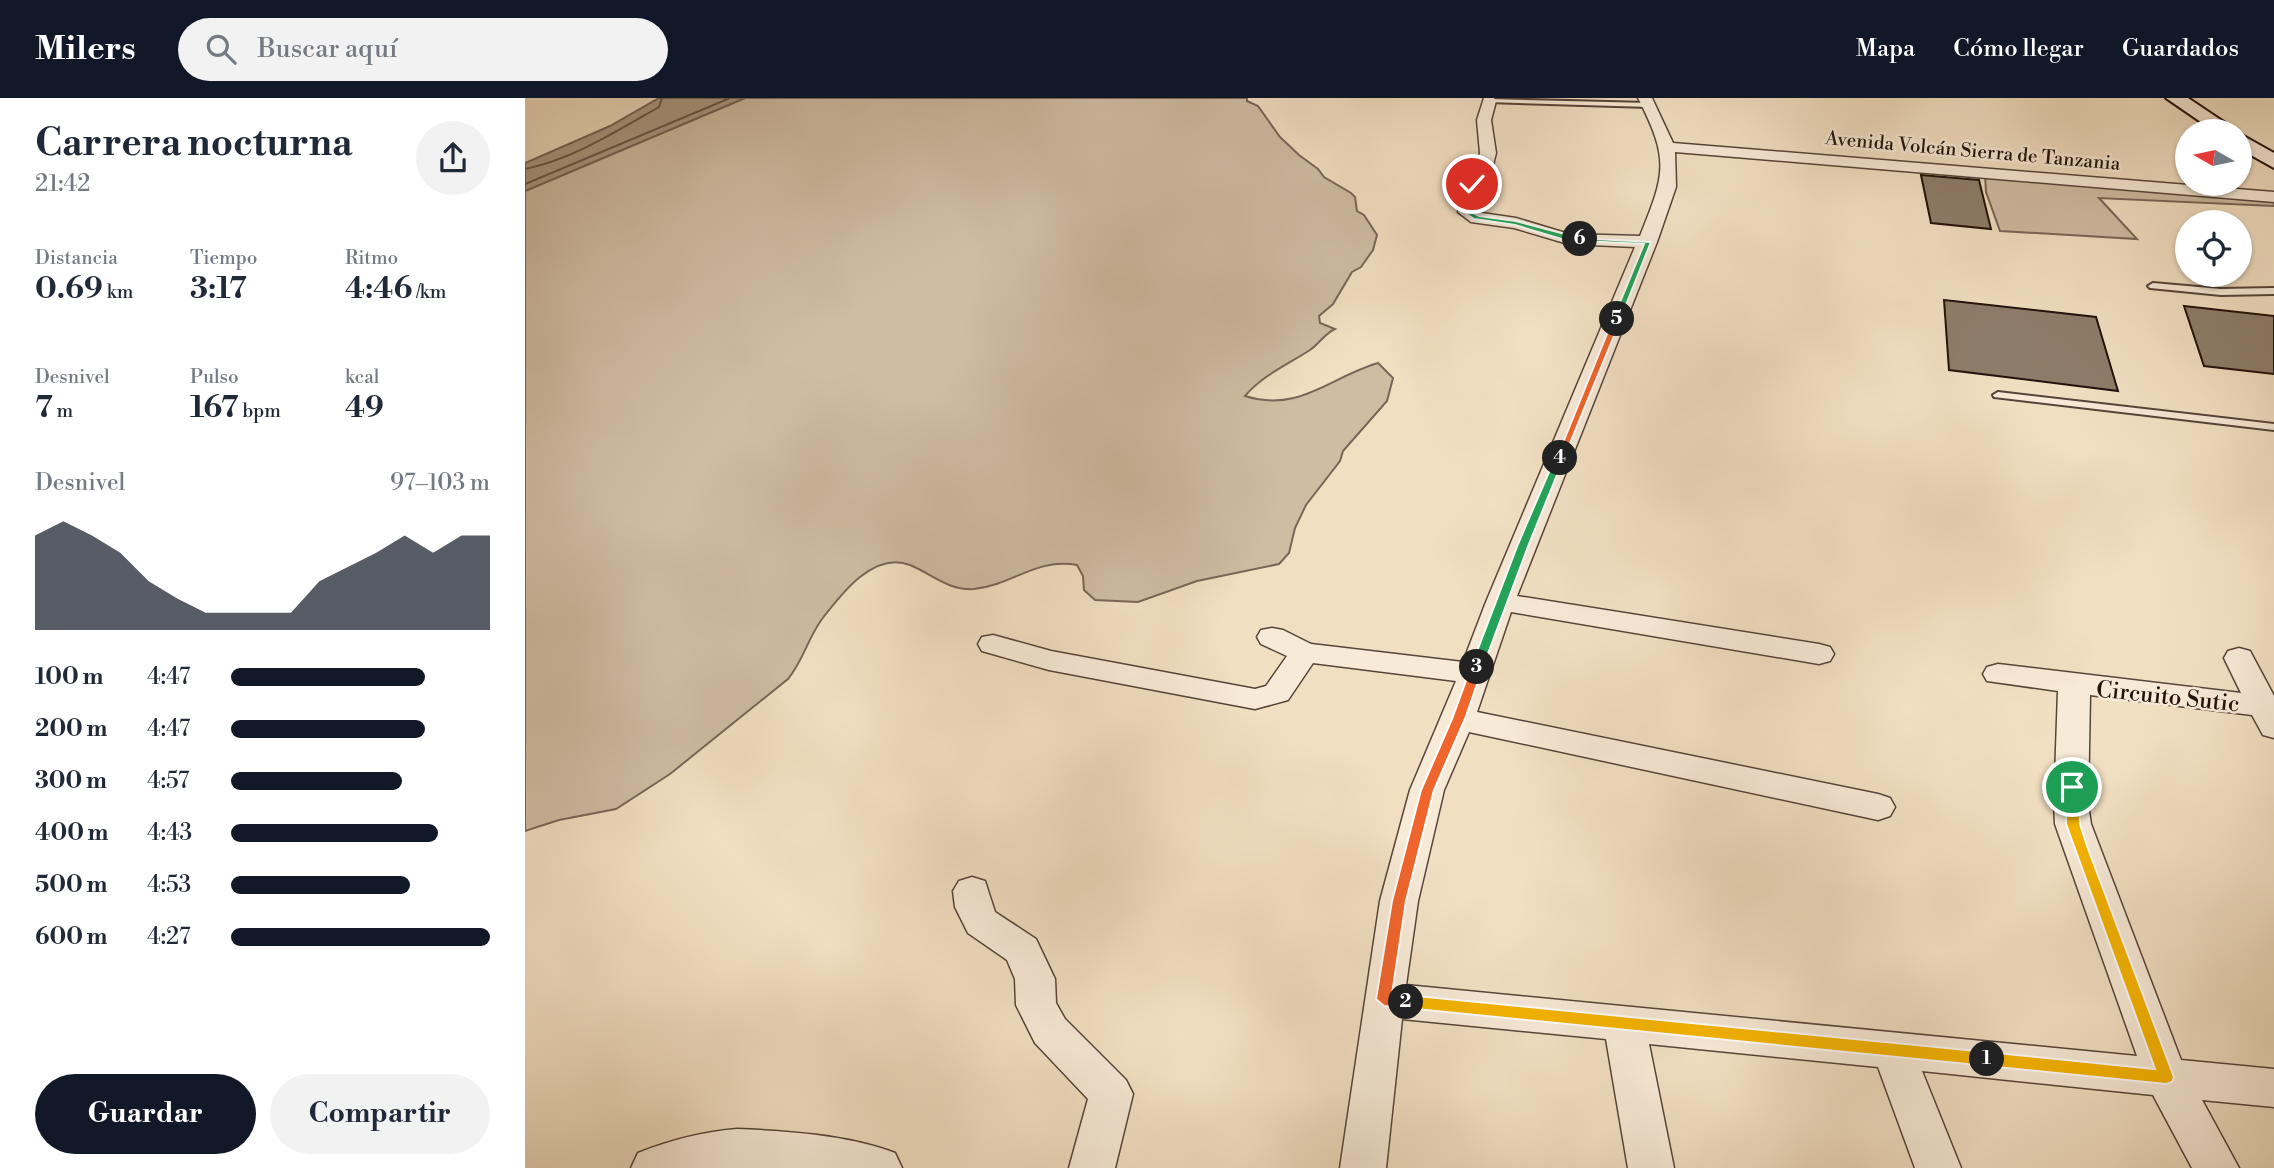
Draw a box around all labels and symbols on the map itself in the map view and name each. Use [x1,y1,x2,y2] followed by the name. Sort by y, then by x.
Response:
[2175,119,2252,196] north arrow
[1823,126,2122,176] street label: Avenida Volcán Sierra de Tanzania
[1442,154,1502,214] pin
[1563,222,1597,256] pin: 6
[1599,302,1635,336] pin: 5
[1543,440,1577,476] pin: 4
[1459,650,1495,684] pin: 3
[2095,676,2241,718] street label: Circuito Sutic
[2042,757,2102,817] pin
[1389,984,1423,1020] pin: 2
[1969,1042,2005,1076] pin: 1

